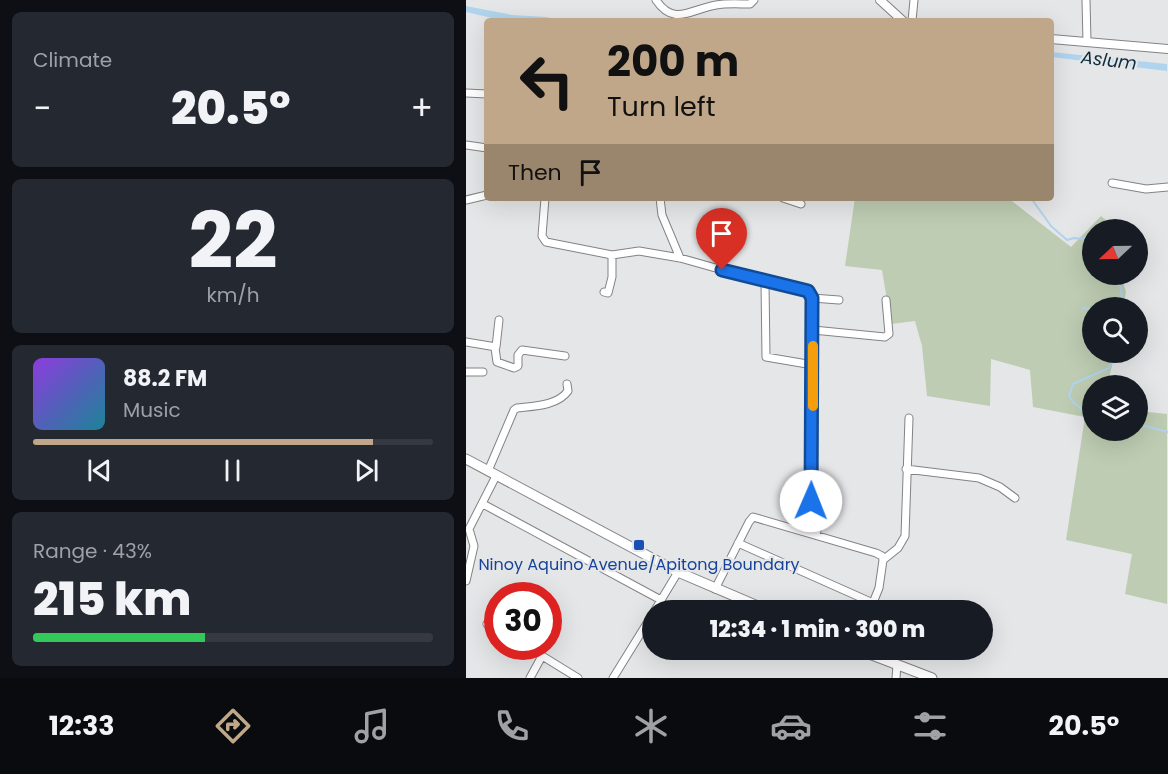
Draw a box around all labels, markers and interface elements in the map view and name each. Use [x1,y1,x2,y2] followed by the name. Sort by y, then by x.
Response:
[607,32,739,91] text: 200 m
[508,42,586,120] icon: left
[1079,44,1138,76] water label: Aslum
[33,46,112,74] text: Climate
[171,77,291,140] text: 20.5°
[33,85,51,132] text: −
[410,85,433,132] text: +
[607,88,716,125] text: Turn left
[574,156,607,189] icon: arrive
[508,157,562,188] text: Then
[188,186,278,295] text: 22
[696,208,747,270] pin
[705,217,738,250] icon: arrive
[1082,219,1148,285] north arrow
[1082,219,1148,441] map controls
[206,281,260,309] text: km/h
[1082,297,1148,363] button: search
[123,363,207,394] text: 88.2 FM
[1082,375,1148,441] button: layers
[123,396,181,424] text: Music
[83,454,116,487] icon: previous
[216,454,249,487] icon: pause
[350,454,383,487] icon: next
[779,469,843,533] position arrow
[33,537,152,565] text: Range · 43%
[632,538,646,552] marker: Ninoy Aquino Avenue/Apitong Boundary
[478,553,800,576] place label: Ninoy Aquino Avenue/Apitong Boundary
[33,568,191,631] text: 215 km
[484,582,562,660] speed limit sign: 30
[710,614,925,645] text: 12:34 · 1 min · 300 m
[212,705,254,747] icon: directions
[351,705,393,747] icon: music
[491,705,533,747] icon: phone
[630,705,672,747] icon: climate
[770,705,812,747] icon: car
[909,705,951,747] icon: filters
[49,707,115,744] text: 12:33
[1049,707,1119,744] text: 20.5°

